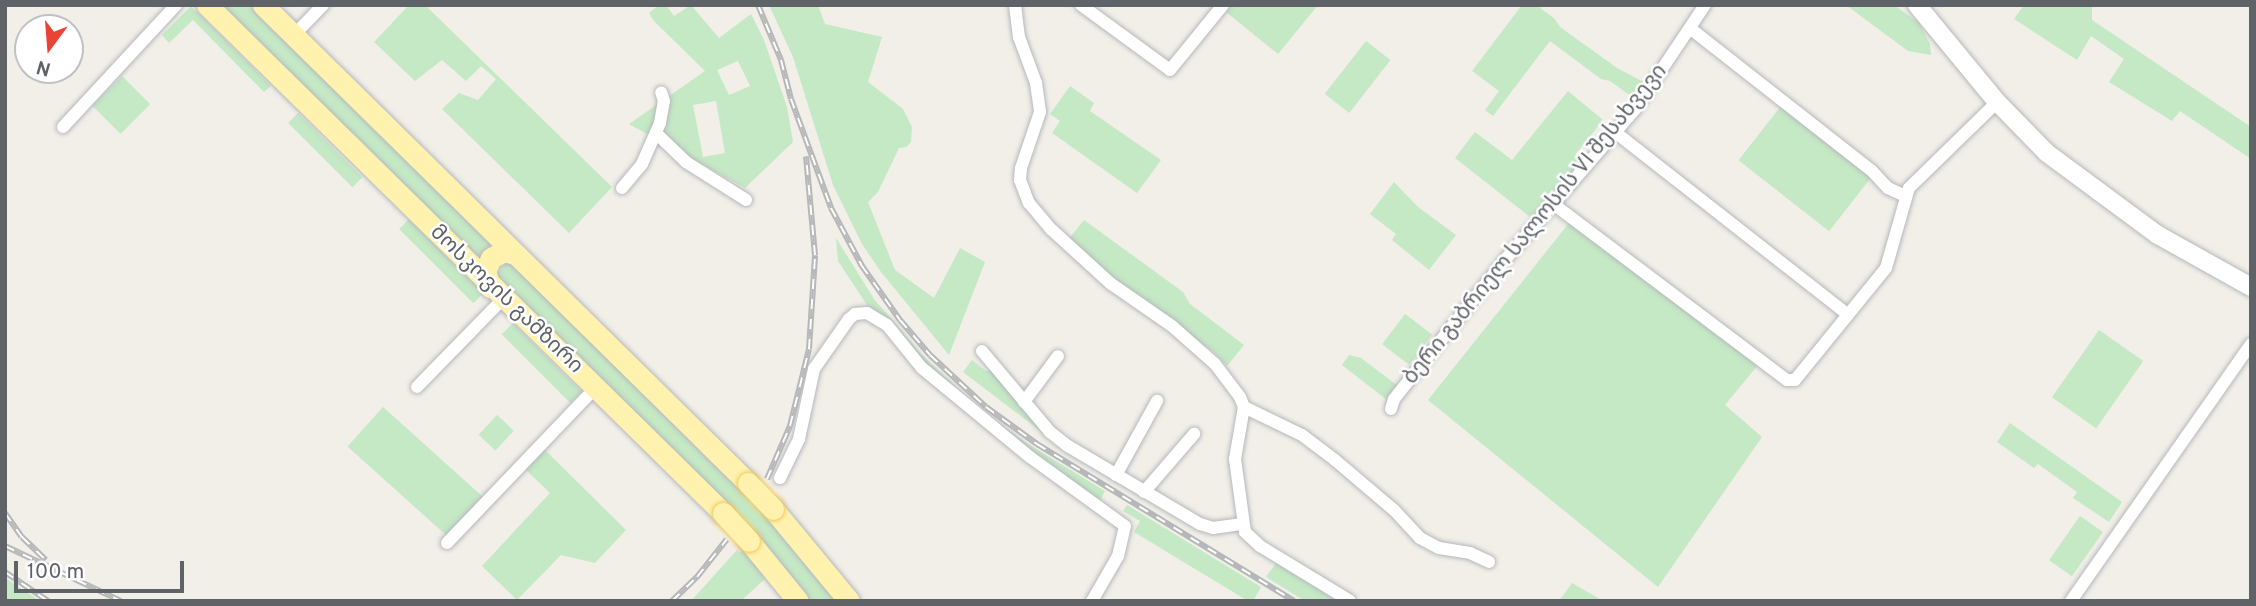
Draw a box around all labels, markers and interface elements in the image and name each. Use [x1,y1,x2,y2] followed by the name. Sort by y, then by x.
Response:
[14,14,84,84] north arrow
[34,54,54,81] text: N
[1399,60,1673,390] street label: ბერი გაბრიელ სალოსის VI შესახვევი
[424,220,588,380] street label: მოსკოვის გამზირი
[18,546,187,590] scale bar
[27,559,84,586] text: 100 m

